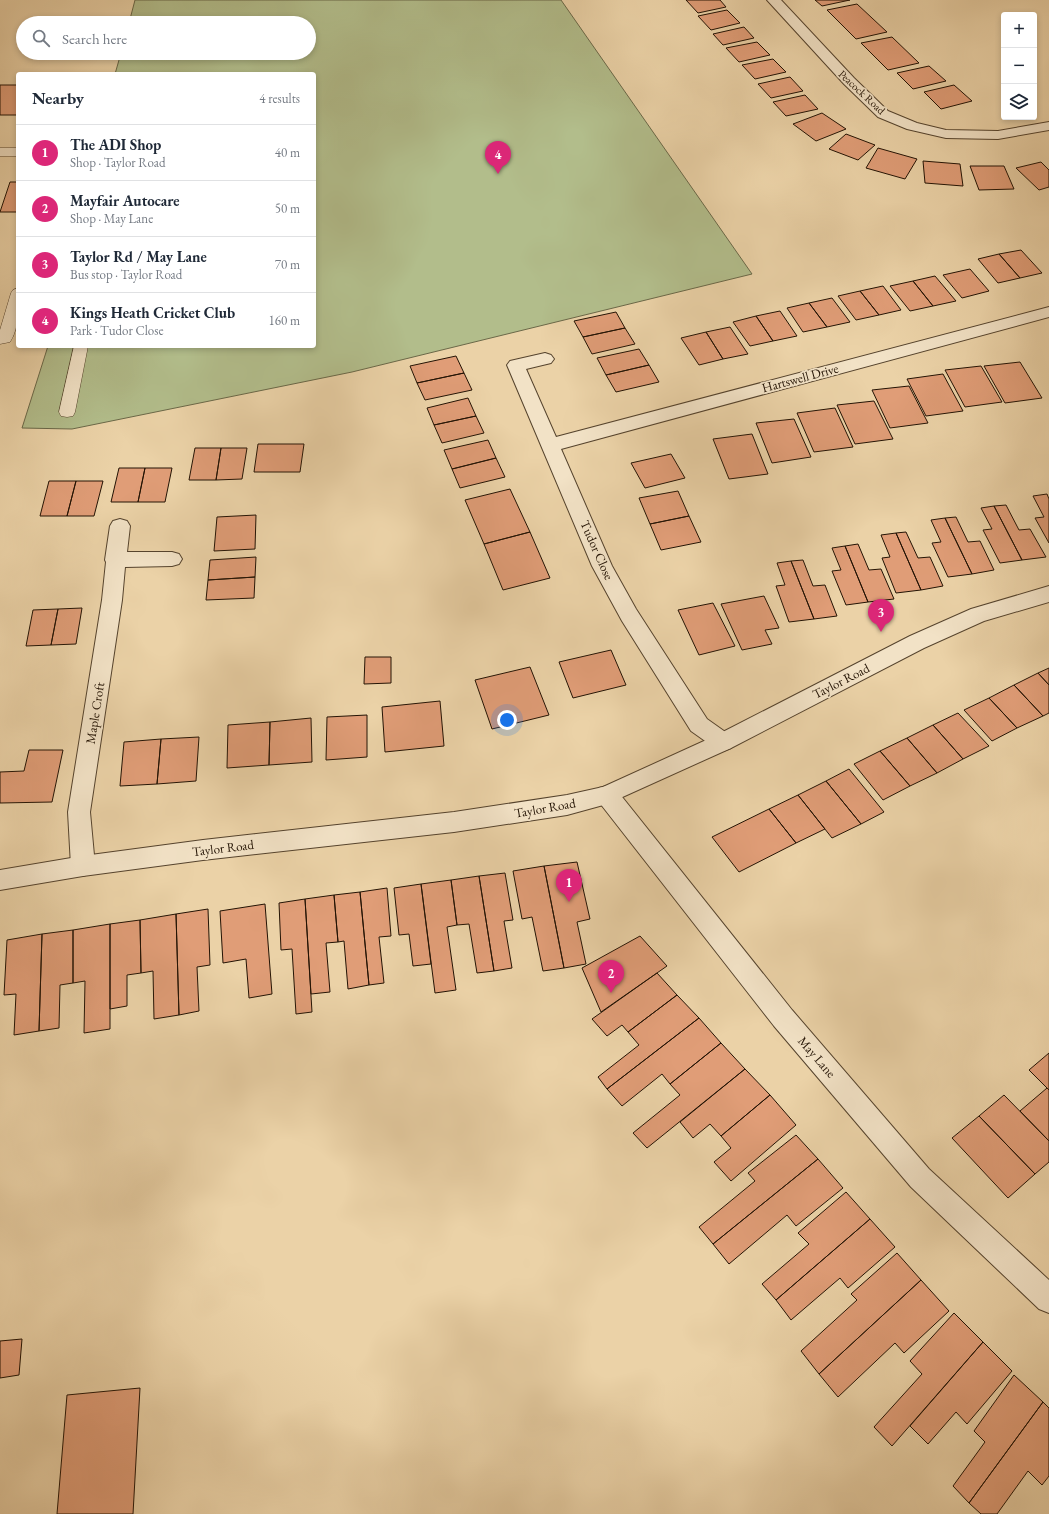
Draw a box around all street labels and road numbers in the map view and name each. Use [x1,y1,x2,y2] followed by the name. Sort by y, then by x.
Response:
[836,67,889,117] street label: Peacock Road
[760,360,840,396] street label: Hartswell Drive
[576,518,618,582] street label: Tudor Close
[810,659,873,703] street label: Taylor Road
[82,681,108,745] street label: Maple Croft
[513,794,577,822] street label: Taylor Road
[191,836,255,860] street label: Taylor Road
[794,1033,840,1081] street label: May Lane

